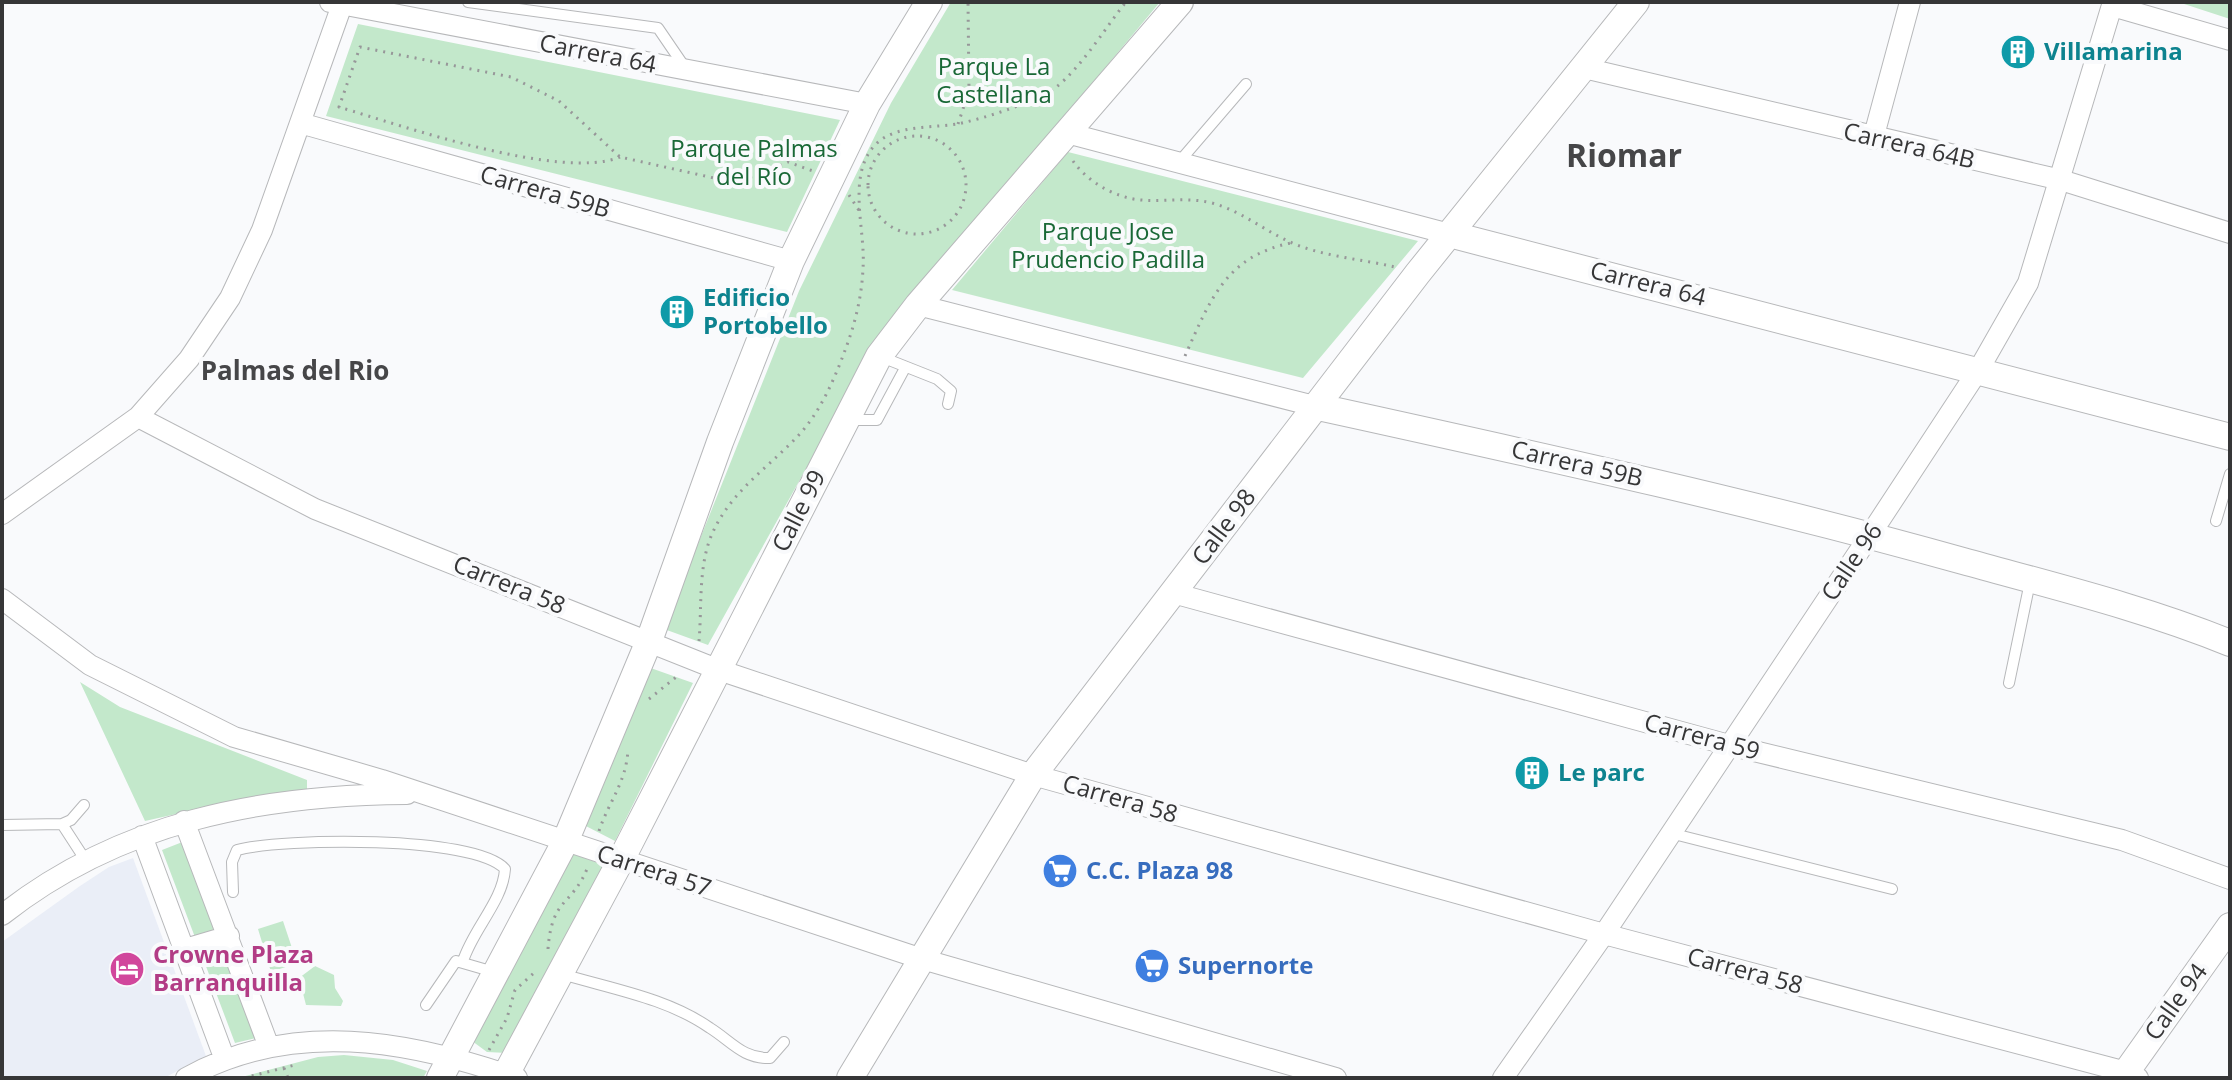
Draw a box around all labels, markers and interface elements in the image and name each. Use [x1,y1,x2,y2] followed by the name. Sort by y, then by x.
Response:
[537,25,660,80] street label: Carrera 64
[1999,33,2037,71] building icon: Villamarina
[2044,34,2183,67] place label: Villamarina
[936,49,1052,110] park label: Parque La Castellana
[1840,113,1978,176] street label: Carrera 64B
[670,131,838,192] park label: Parque Palmas del Río
[1566,133,1682,176] district label: Riomar
[477,156,614,225] street label: Carrera 59B
[1011,214,1205,275] park label: Parque Jose Prudencio Padilla
[1587,252,1710,313] street label: Carrera 64
[703,280,828,341] place label: Edificio Portobello
[658,293,696,331] building icon: Edificio Portobello
[201,352,389,388] district label: Palmas del Rio
[1508,431,1646,494] street label: Carrera 59B
[763,464,832,557] street label: Calle 99
[1183,481,1262,571] street label: Calle 98
[1813,516,1889,607] street label: Calle 96
[449,546,571,621] street label: Carrera 58
[1641,704,1764,767] street label: Carrera 59
[1513,754,1551,792] building icon: Le parc
[1558,755,1645,788] place label: Le parc
[1059,765,1182,830] street label: Carrera 58
[593,836,716,904] street label: Carrera 57
[1041,852,1079,890] supermarket icon: C.C. Plaza 98
[1086,853,1233,886] place label: C.C. Plaza 98
[153,937,314,998] place label: Crowne Plaza Barranquilla
[1684,938,1807,1001] street label: Carrera 58
[1133,947,1171,985] supermarket icon: Supernorte
[1178,948,1313,981] place label: Supernorte
[108,950,146,988] hotel icon: Crowne Plaza Barranquilla
[2136,956,2214,1046] street label: Calle 94

